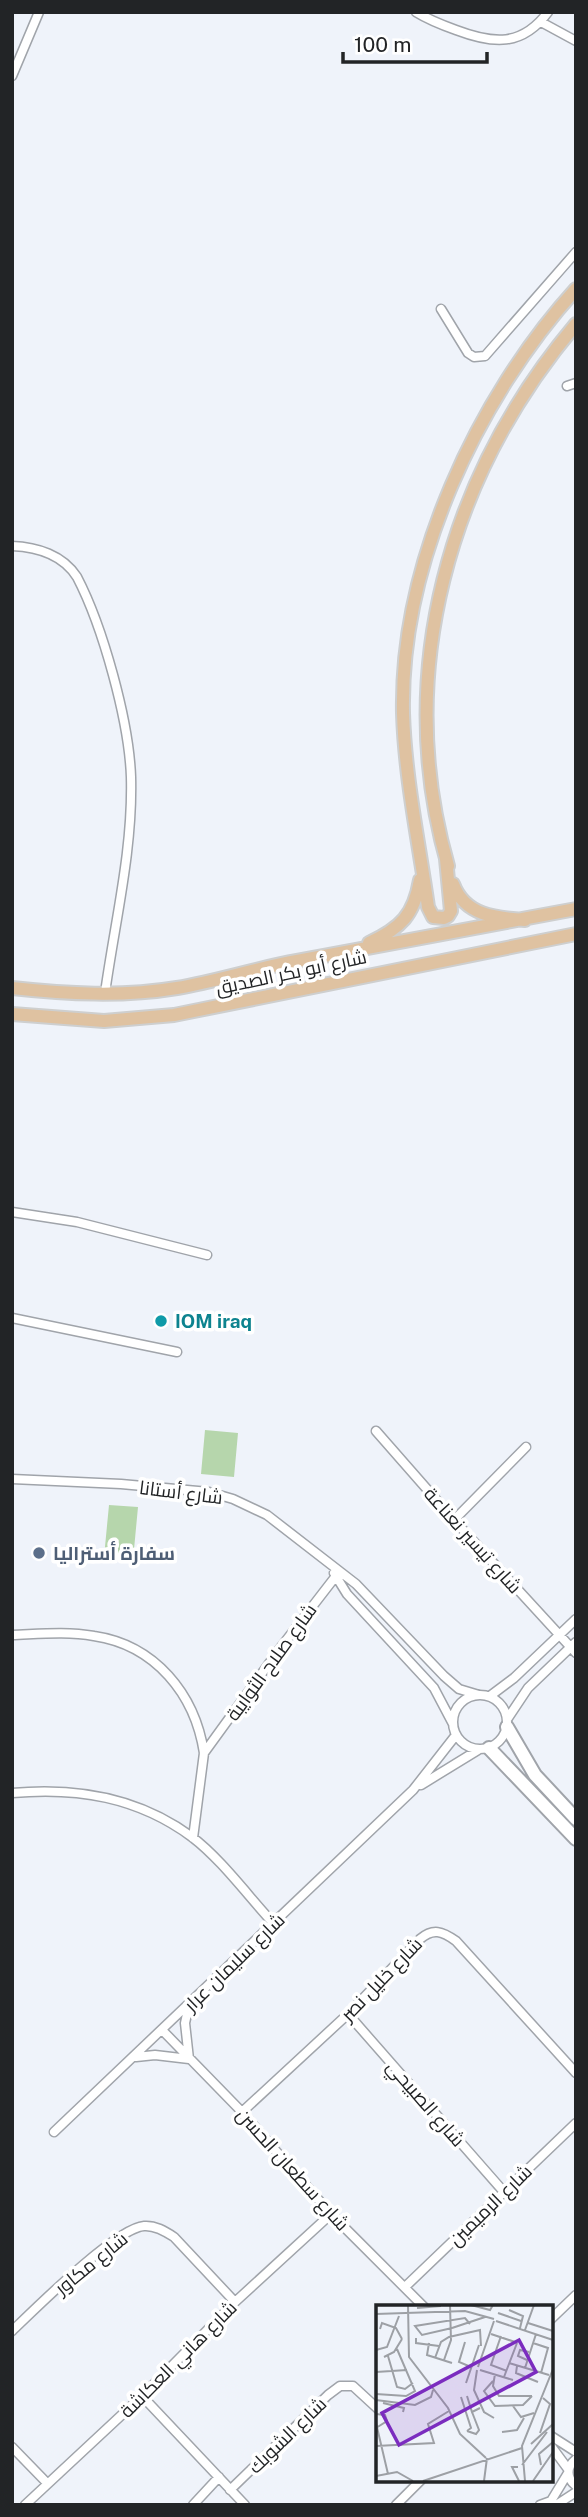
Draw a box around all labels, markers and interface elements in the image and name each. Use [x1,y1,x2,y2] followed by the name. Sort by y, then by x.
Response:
[343,21,486,65] scale bar
[354,32,411,57] text: 100 m
[213,945,369,1002] street label: شارع أبو بكر الصديق
[175,1310,252,1332] place label: IOM iraq
[153,1313,169,1329] marker: IOM iraq
[138,1476,224,1511] street label: شارع أستانا
[417,1483,526,1599] street label: شارع تيسير نعناعة
[53,1540,175,1565] place label: سفارة أستراليا
[31,1545,47,1561] marker: سفارة أستراليا
[221,1599,323,1726] street label: شارع صلاح الثوايبة
[178,1908,291,2018] street label: شارع سليمان عرار
[335,1933,428,2028] street label: شارع خليل نصر
[379,2055,470,2153] street label: شارع الصبيحي
[230,2103,354,2237] street label: شارع سطعان الحسن
[444,2160,538,2252] street label: شارع الرميمين
[49,2227,134,2302] street label: شارع مكاور
[115,2296,244,2425] street label: شارع هاني العكاشة
[376,2305,553,2482] inset map
[244,2392,333,2480] street label: شارع الشوبك

